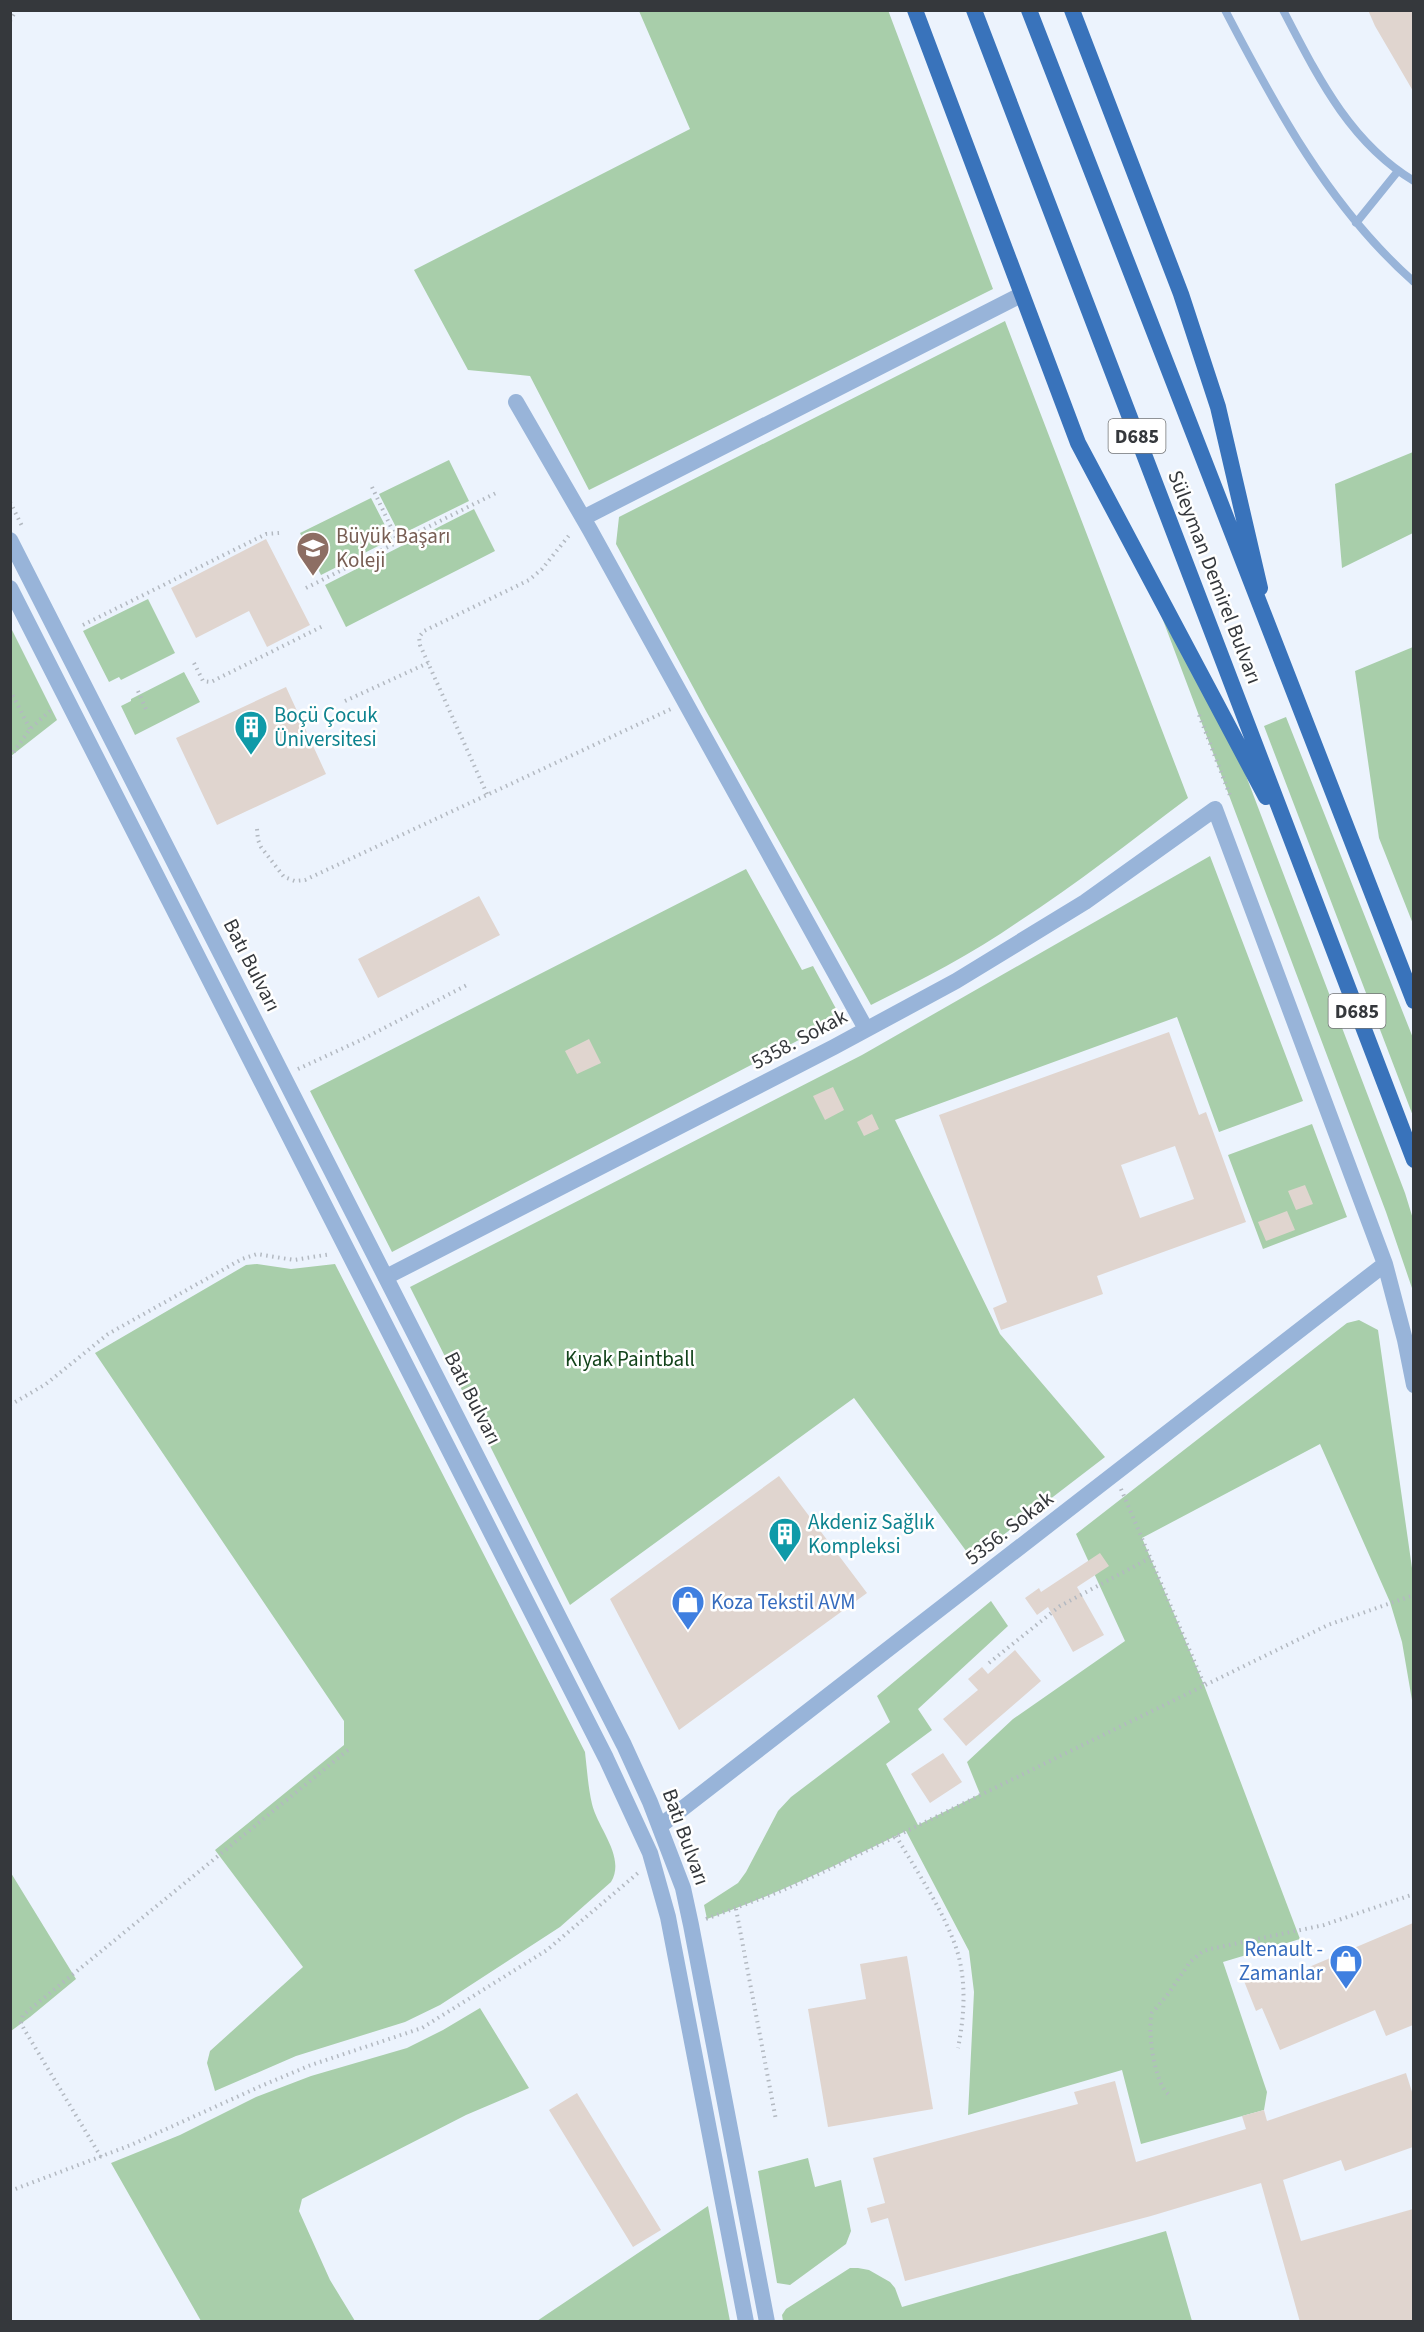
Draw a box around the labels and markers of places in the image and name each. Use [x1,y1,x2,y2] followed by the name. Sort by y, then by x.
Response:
[336,521,450,575] place label: Büyük Başarı Koleji
[295,530,331,577] school or university icon: Büyük Başarı Koleji
[274,700,378,754] place label: Boçü Çocuk Üniversitesi
[233,709,269,756] building icon: Boçü Çocuk Üniversitesi
[808,1507,935,1561] place label: Akdeniz Sağlık Kompleksi
[767,1516,803,1563] building icon: Akdeniz Sağlık Kompleksi
[670,1584,706,1631] shop icon: Koza Tekstil AVM
[711,1587,856,1617] place label: Koza Tekstil AVM
[1239,1934,1324,1988] place label: Renault - Zamanlar
[1328,1943,1364,1990] shop icon: Renault - Zamanlar

